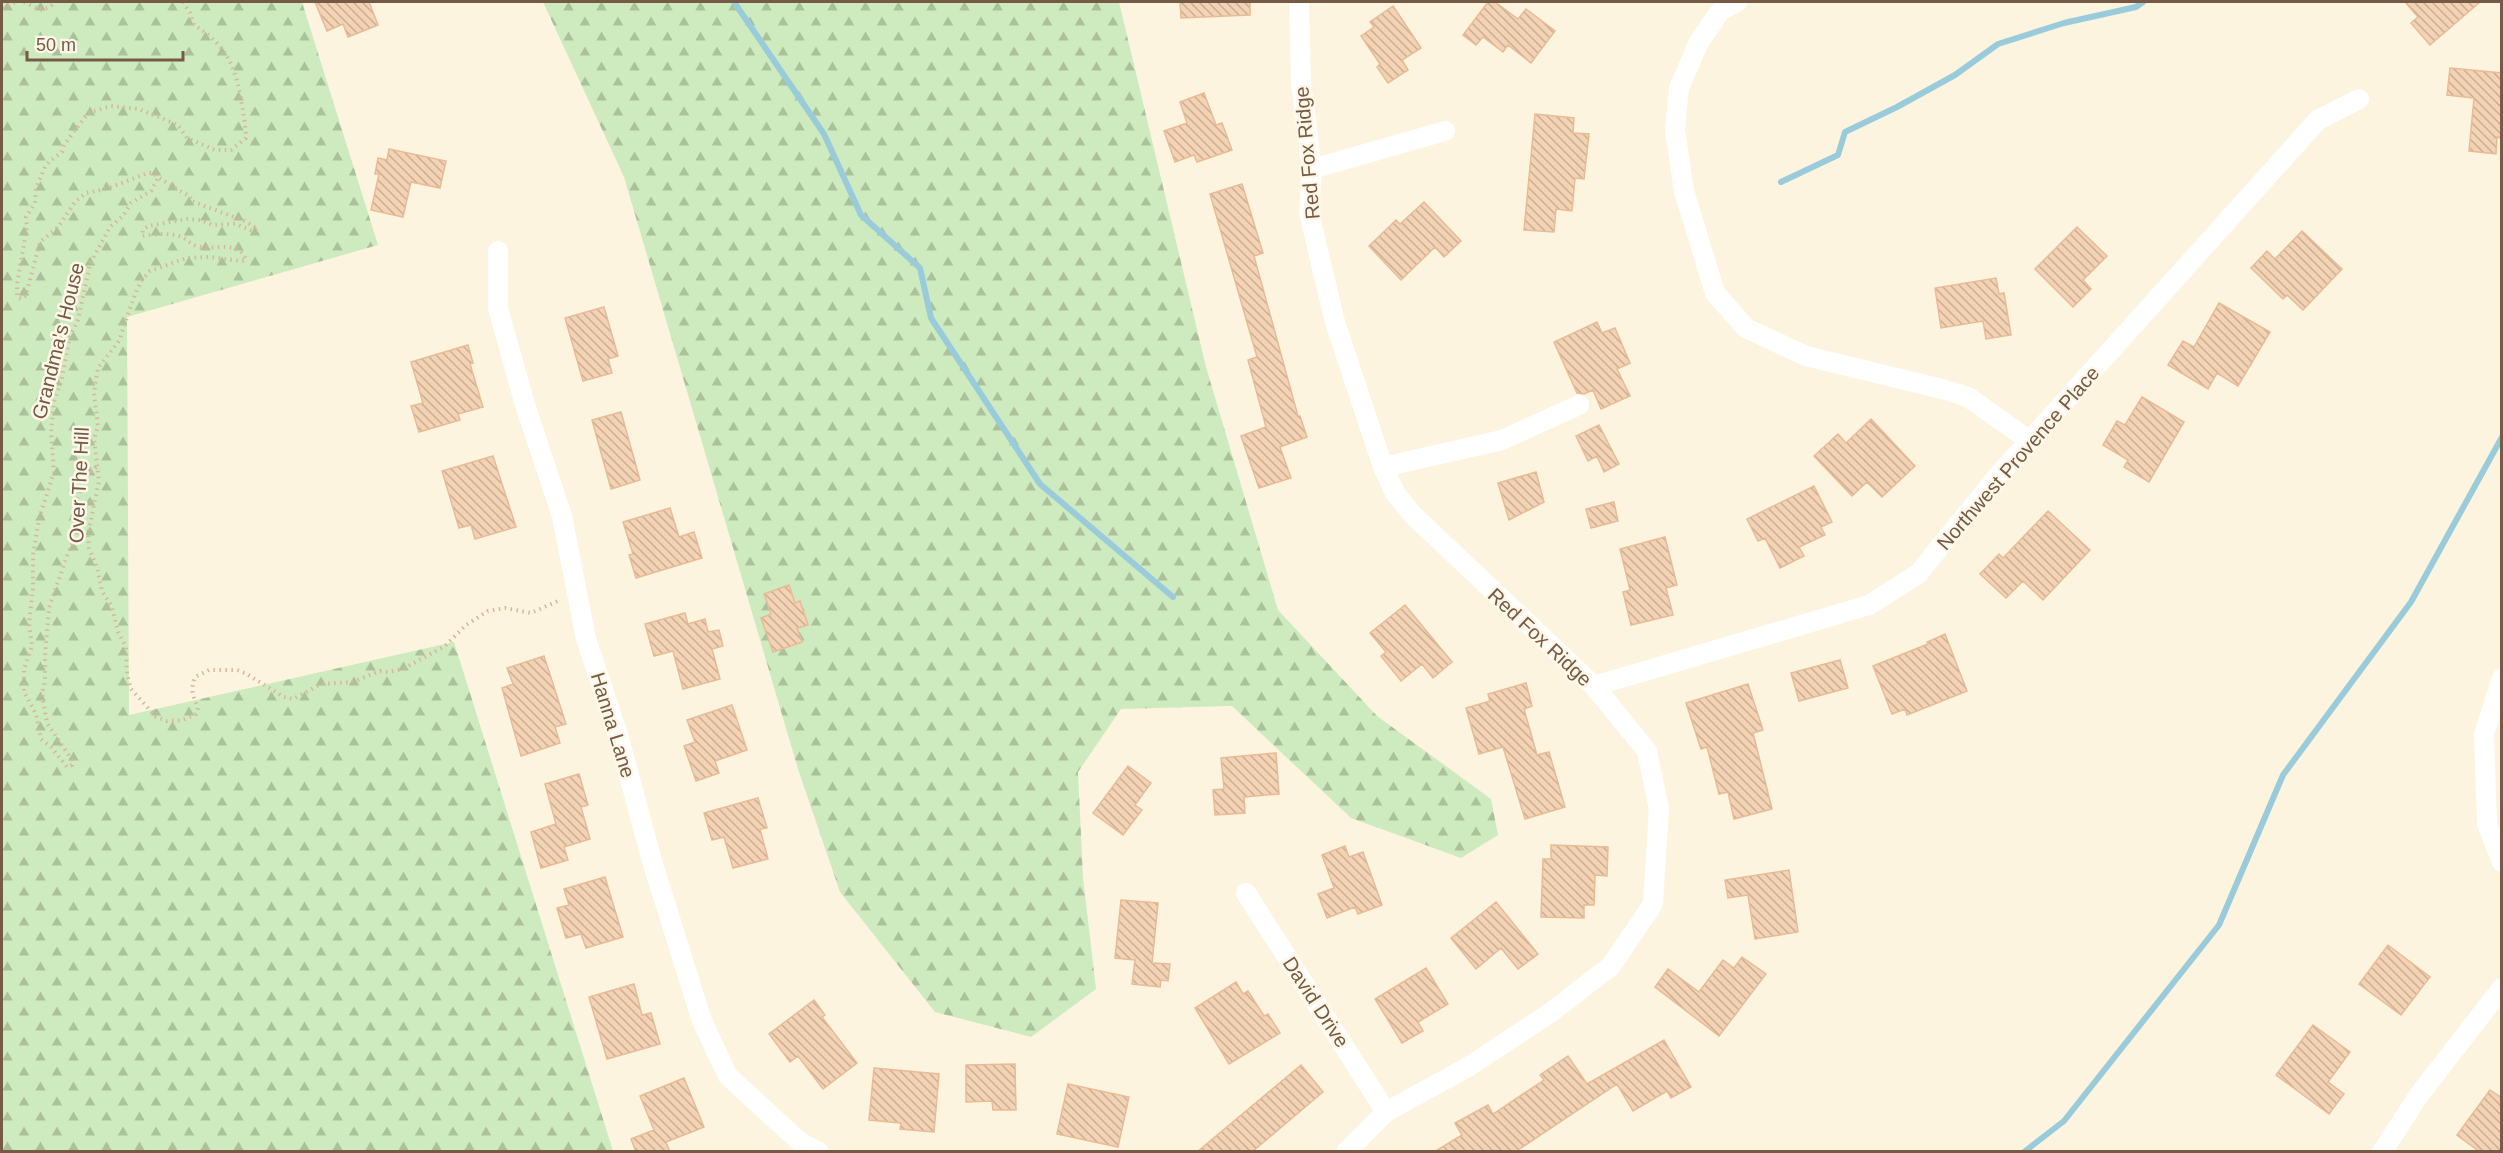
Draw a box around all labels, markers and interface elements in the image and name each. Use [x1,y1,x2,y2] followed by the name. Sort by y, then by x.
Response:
[27,24,183,62] scale bar
[36,35,76,55] text: 50 m
[1290,86,1324,220] street label: Red Fox Ridge
[28,260,88,422] street label: Grandma's House
[1932,362,2104,554] street label: Northwest Provence Place
[65,426,93,544] street label: Over The Hill
[1484,583,1596,691] street label: Red Fox Ridge
[587,670,639,780] street label: Hanna Lane
[1279,953,1353,1051] street label: David Drive

